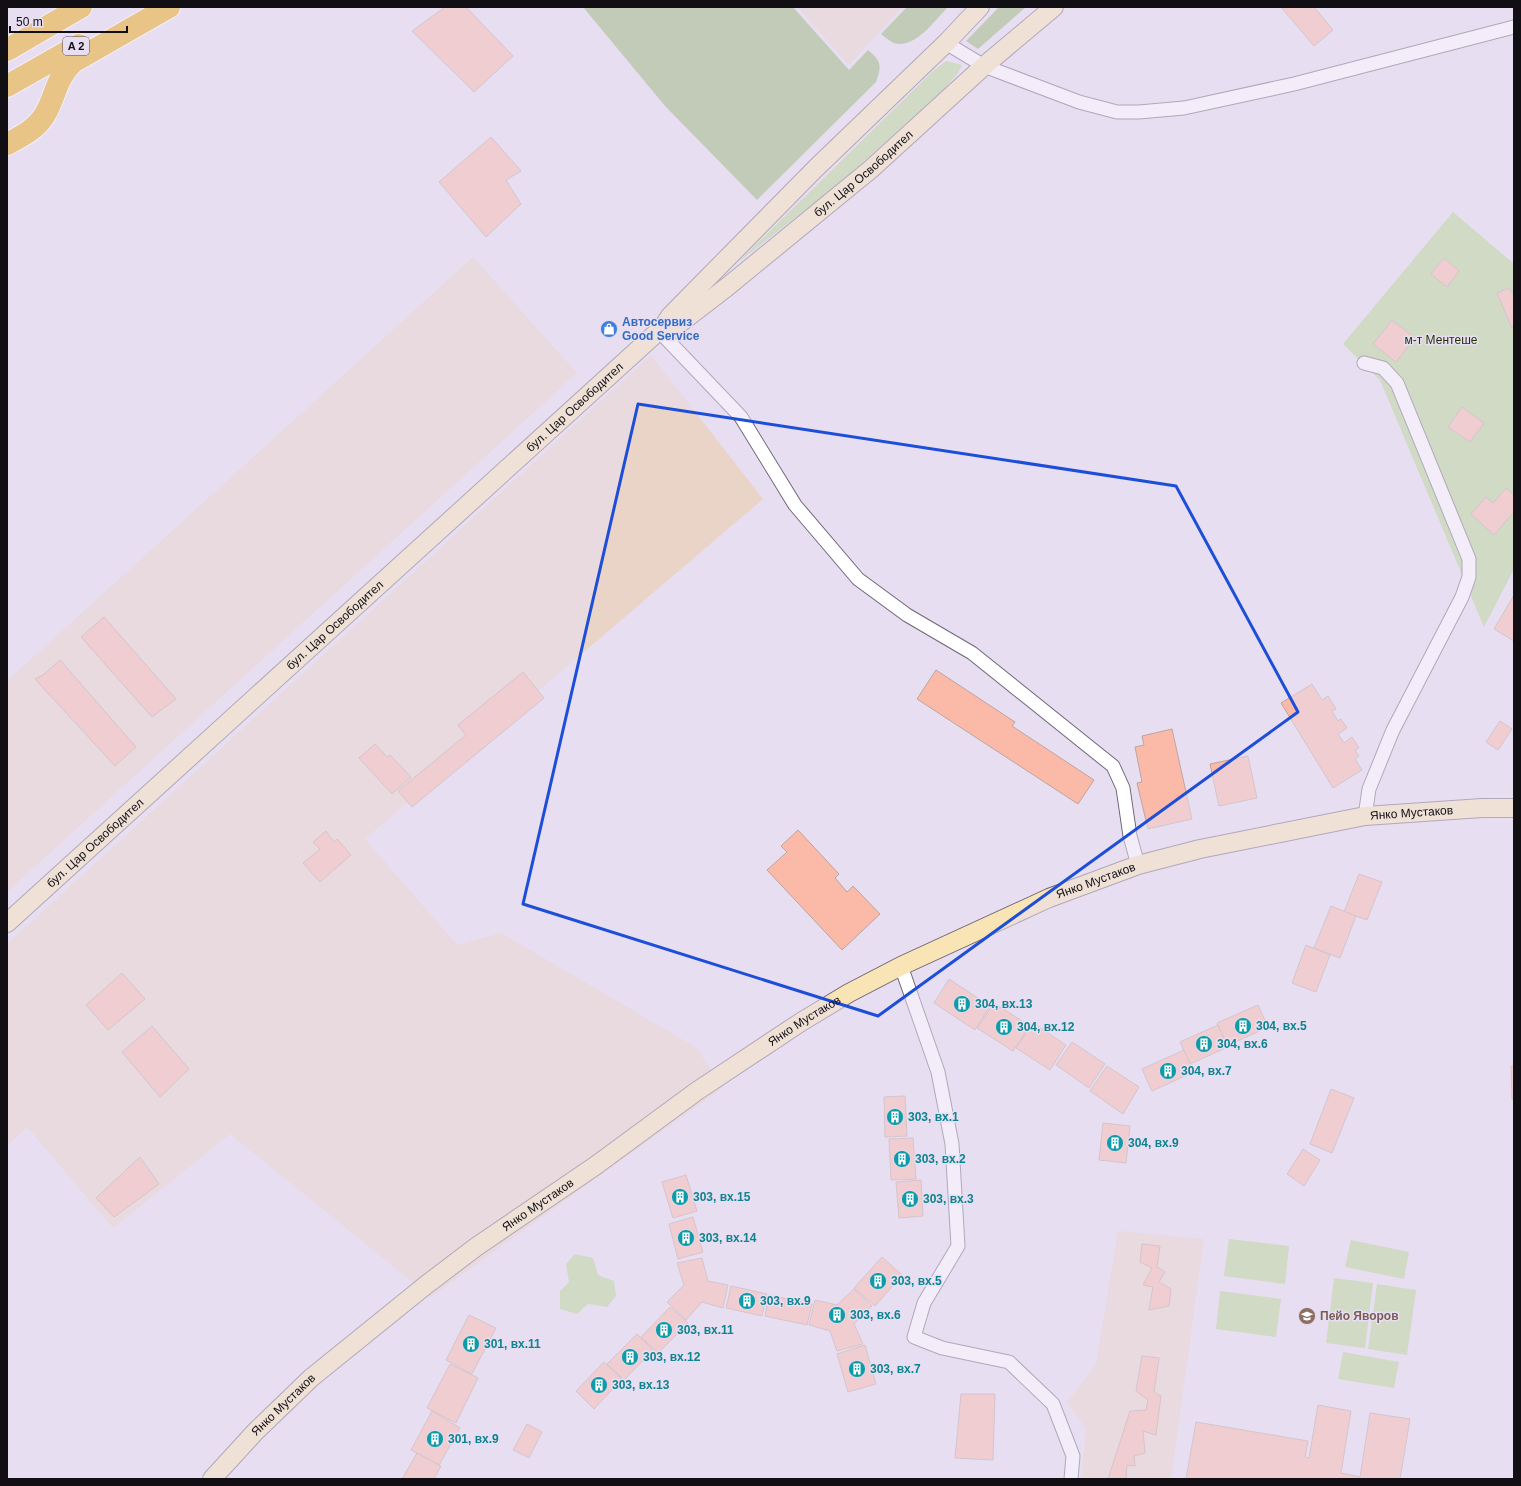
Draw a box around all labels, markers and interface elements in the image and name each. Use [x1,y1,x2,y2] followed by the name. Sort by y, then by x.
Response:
[10,8,127,34] scale bar
[16,15,43,29] text: 50 m
[63,37,89,55] road number: A 2
[811,127,916,220] street label: бул. Цар Освободител
[622,315,700,343] place label: Автосервиз Good Service
[599,319,619,339] shop icon: Автосервиз Good Service
[1405,333,1478,347] park label: м-т Ментeше
[523,360,626,455] street label: бул. Цар Освободител
[284,578,386,673] street label: бул. Цар Освободител
[44,795,146,890] street label: бул. Цар Освободител
[1370,803,1454,823] street label: Янко Мустаков
[1054,860,1137,902] street label: Янко Мустаков
[765,993,843,1049] street label: Янко Мустаков
[952,994,972,1014] building icon: 304, вх.13
[975,997,1033,1011] place label: 304, вх.13
[1233,1016,1253,1036] building icon: 304, вх.5
[994,1017,1014,1037] building icon: 304, вх.12
[1256,1019,1307,1033] place label: 304, вх.5
[1017,1020,1075,1034] place label: 304, вх.12
[1194,1034,1214,1054] building icon: 304, вх.6
[1217,1037,1268,1051] place label: 304, вх.6
[1158,1061,1178,1081] building icon: 304, вх.7
[1181,1064,1232,1078] place label: 304, вх.7
[885,1107,905,1127] building icon: 303, вх.1
[908,1110,959,1124] place label: 303, вх.1
[1105,1133,1125,1153] building icon: 304, вх.9
[1128,1136,1179,1150] place label: 304, вх.9
[892,1149,912,1169] building icon: 303, вх.2
[915,1152,966,1166] place label: 303, вх.2
[499,1176,576,1234] street label: Янко Мустаков
[670,1187,690,1207] building icon: 303, вх.15
[900,1189,920,1209] building icon: 303, вх.3
[693,1190,751,1204] place label: 303, вх.15
[923,1192,974,1206] place label: 303, вх.3
[676,1228,696,1248] building icon: 303, вх.14
[699,1231,757,1245] place label: 303, вх.14
[868,1271,888,1291] building icon: 303, вх.5
[891,1274,942,1288] place label: 303, вх.5
[737,1291,757,1311] building icon: 303, вх.9
[760,1294,811,1308] place label: 303, вх.9
[827,1305,847,1325] building icon: 303, вх.6
[1297,1306,1317,1326] school or university icon: Пейо Яворов
[850,1308,901,1322] place label: 303, вх.6
[1320,1309,1399,1323] place label: Пейо Яворов
[654,1320,674,1340] building icon: 303, вх.11
[677,1323,734,1337] place label: 303, вх.11
[461,1334,481,1354] building icon: 301, вх.11
[484,1337,541,1351] place label: 301, вх.11
[620,1347,640,1367] building icon: 303, вх.12
[643,1350,701,1364] place label: 303, вх.12
[847,1359,867,1379] building icon: 303, вх.7
[870,1362,921,1376] place label: 303, вх.7
[248,1371,318,1439] street label: Янко Мустаков
[589,1375,609,1395] building icon: 303, вх.13
[612,1378,670,1392] place label: 303, вх.13
[425,1429,445,1449] building icon: 301, вх.9
[448,1432,499,1446] place label: 301, вх.9

